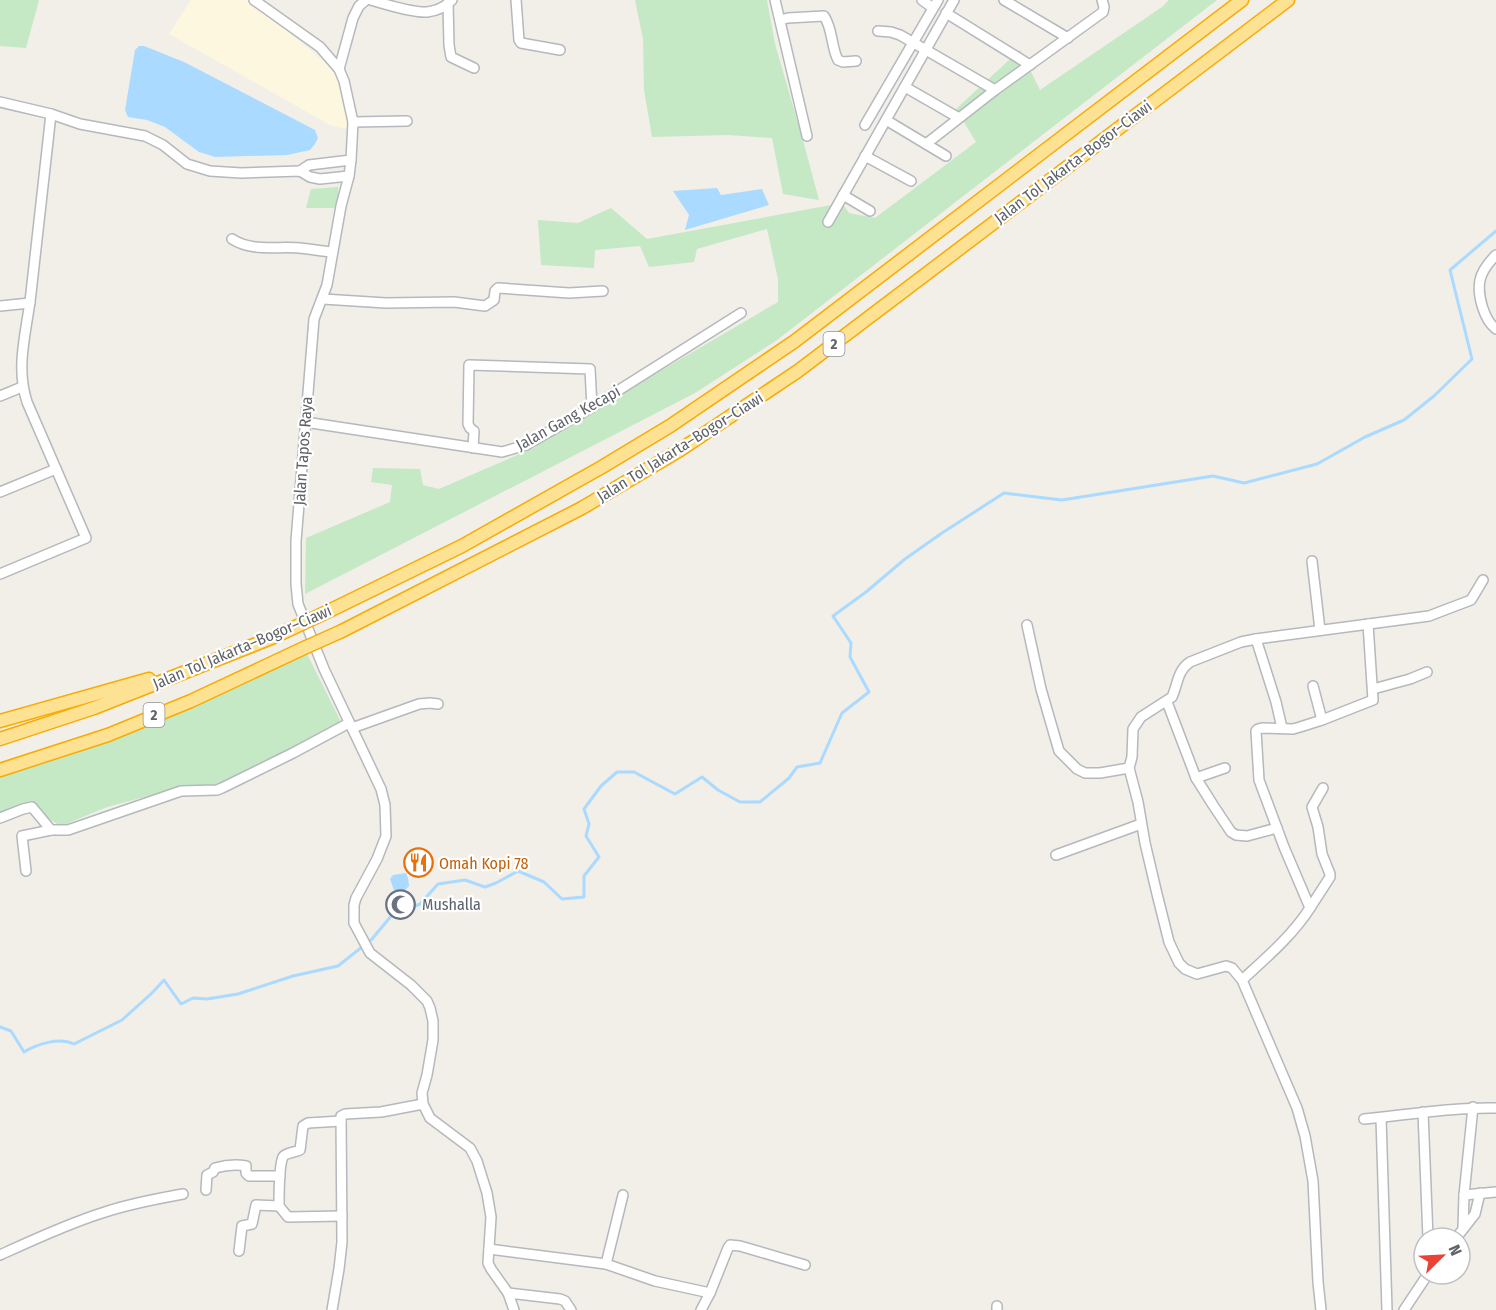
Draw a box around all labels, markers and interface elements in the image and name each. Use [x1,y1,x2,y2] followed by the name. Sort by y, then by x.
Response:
[990,97,1156,227] street label: Jalan Tol Jakarta–Bogor–Ciawi
[824,332,844,356] road number: 2
[513,382,623,454] street label: Jalan Gang Kecapi
[593,388,767,506] street label: Jalan Tol Jakarta–Bogor–Ciawi
[290,396,316,506] street label: Jalan Tapos Raya
[150,601,334,693] street label: Jalan Tol Jakarta–Bogor–Ciawi
[144,703,164,727] road number: 2
[402,847,434,879] restaurant icon: Omah Kopi 78
[439,854,529,873] place label: Omah Kopi 78
[385,888,417,920] mosque icon: Mushalla
[422,895,481,914] place label: Mushalla
[1412,1226,1472,1286] north arrow
[1445,1242,1466,1258] text: N

